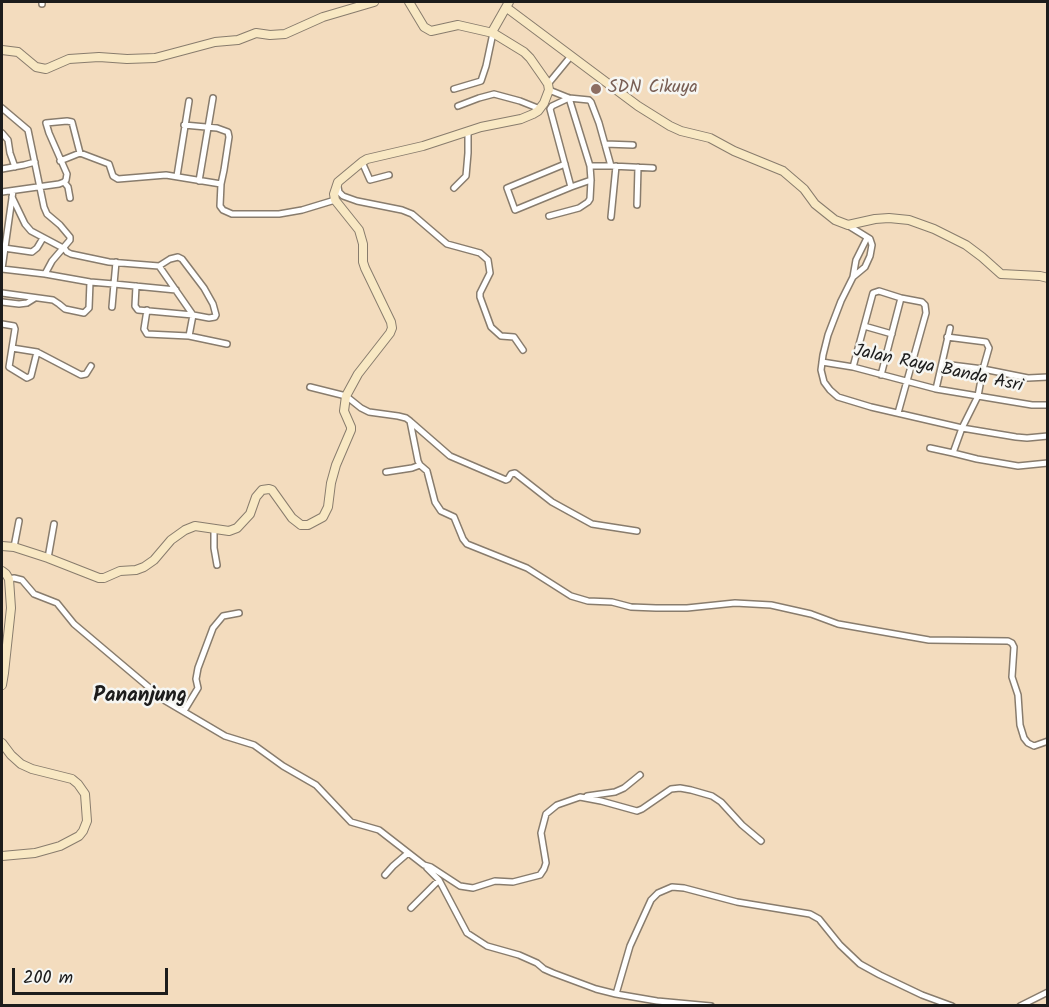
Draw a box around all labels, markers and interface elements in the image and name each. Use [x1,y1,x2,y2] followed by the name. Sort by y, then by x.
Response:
[608,78,698,100] place label: SDN Cikuya
[589,82,603,96] marker: SDN Cikuya
[851,341,1025,399] street label: Jalan Raya Banda Asri
[93,684,187,710] district label: Pananjung
[15,956,171,994] scale bar
[23,964,73,993] text: 200 m

